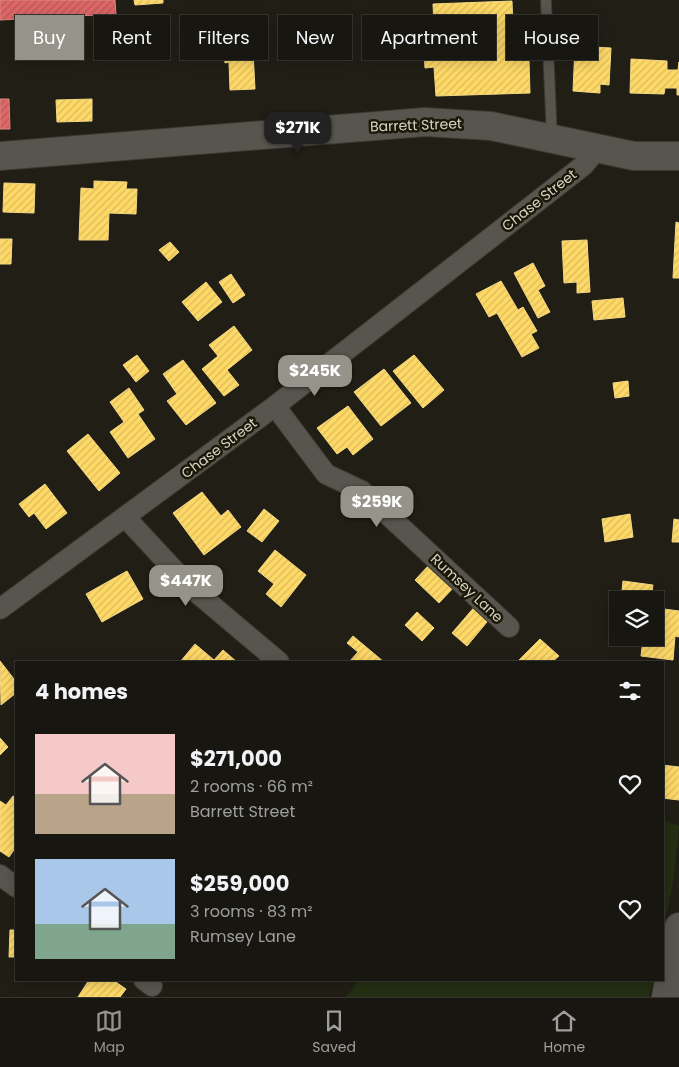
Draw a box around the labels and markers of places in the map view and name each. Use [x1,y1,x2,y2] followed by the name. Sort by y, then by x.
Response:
[263,112,333,154] pin: $271K
[280,354,350,397] pin: $245K
[342,486,412,528] pin: $259K
[151,564,221,607] pin: $447K

